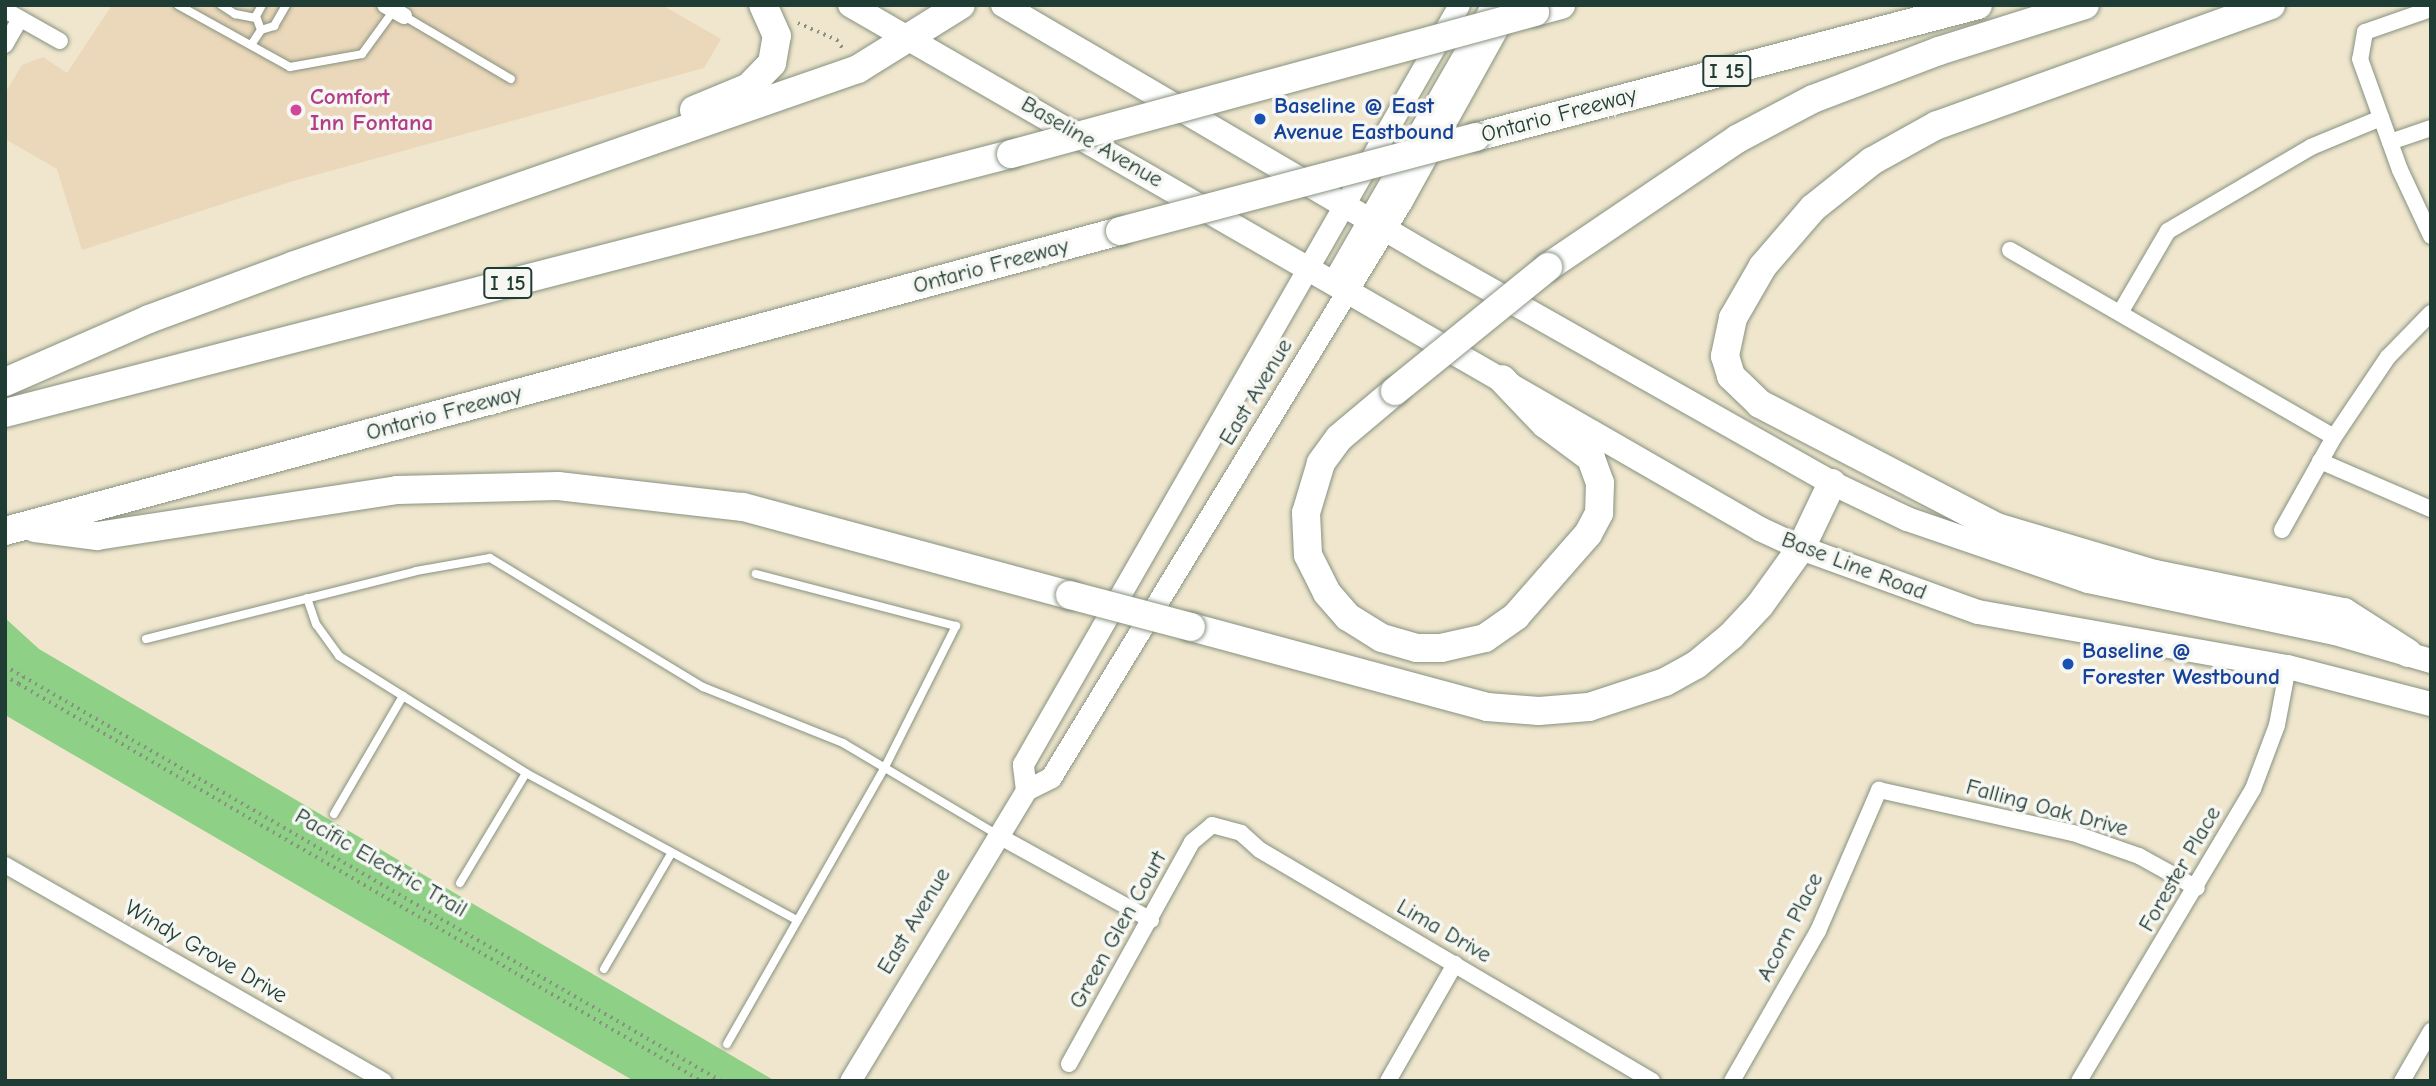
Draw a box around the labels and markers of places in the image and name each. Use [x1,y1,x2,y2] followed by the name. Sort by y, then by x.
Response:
[310,83,433,137] place label: Comfort Inn Fontana
[1274,92,1454,146] place label: Baseline @ East Avenue Eastbound
[288,102,304,118] marker: Comfort Inn Fontana
[1252,111,1268,127] marker: Baseline @ East Avenue Eastbound
[2082,637,2280,691] place label: Baseline @ Forester Westbound
[2060,656,2076,672] marker: Baseline @ Forester Westbound

